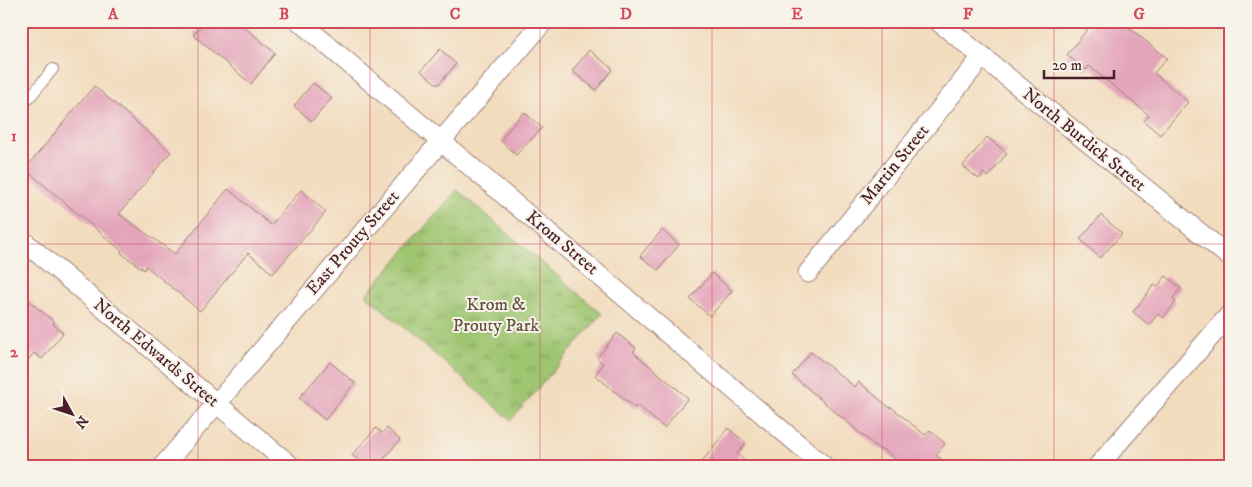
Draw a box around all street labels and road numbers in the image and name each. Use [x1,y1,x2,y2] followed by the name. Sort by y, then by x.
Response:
[1018,84,1150,197] street label: North Burdick Street
[856,120,934,210] street label: Martin Street
[302,186,405,300] street label: East Prouty Street
[521,206,603,280] street label: Krom Street
[89,294,224,412] street label: North Edwards Street

